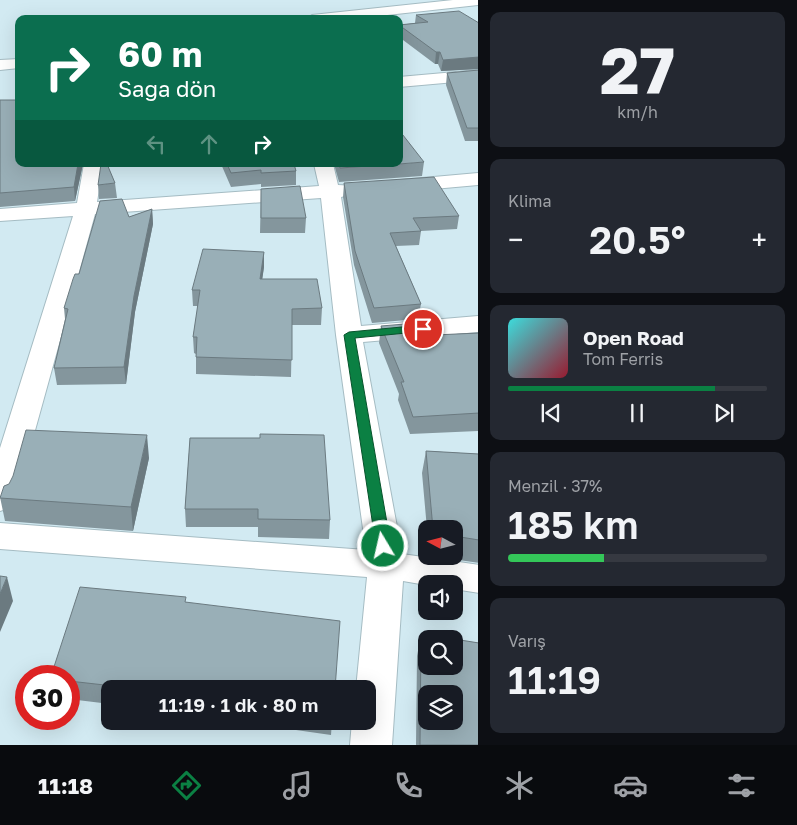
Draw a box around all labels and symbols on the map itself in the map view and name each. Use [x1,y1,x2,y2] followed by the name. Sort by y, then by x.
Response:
[402,308,444,350] pin
[356,519,408,571] position arrow
[418,520,462,565] north arrow
[15,665,80,730] speed limit sign: 30

